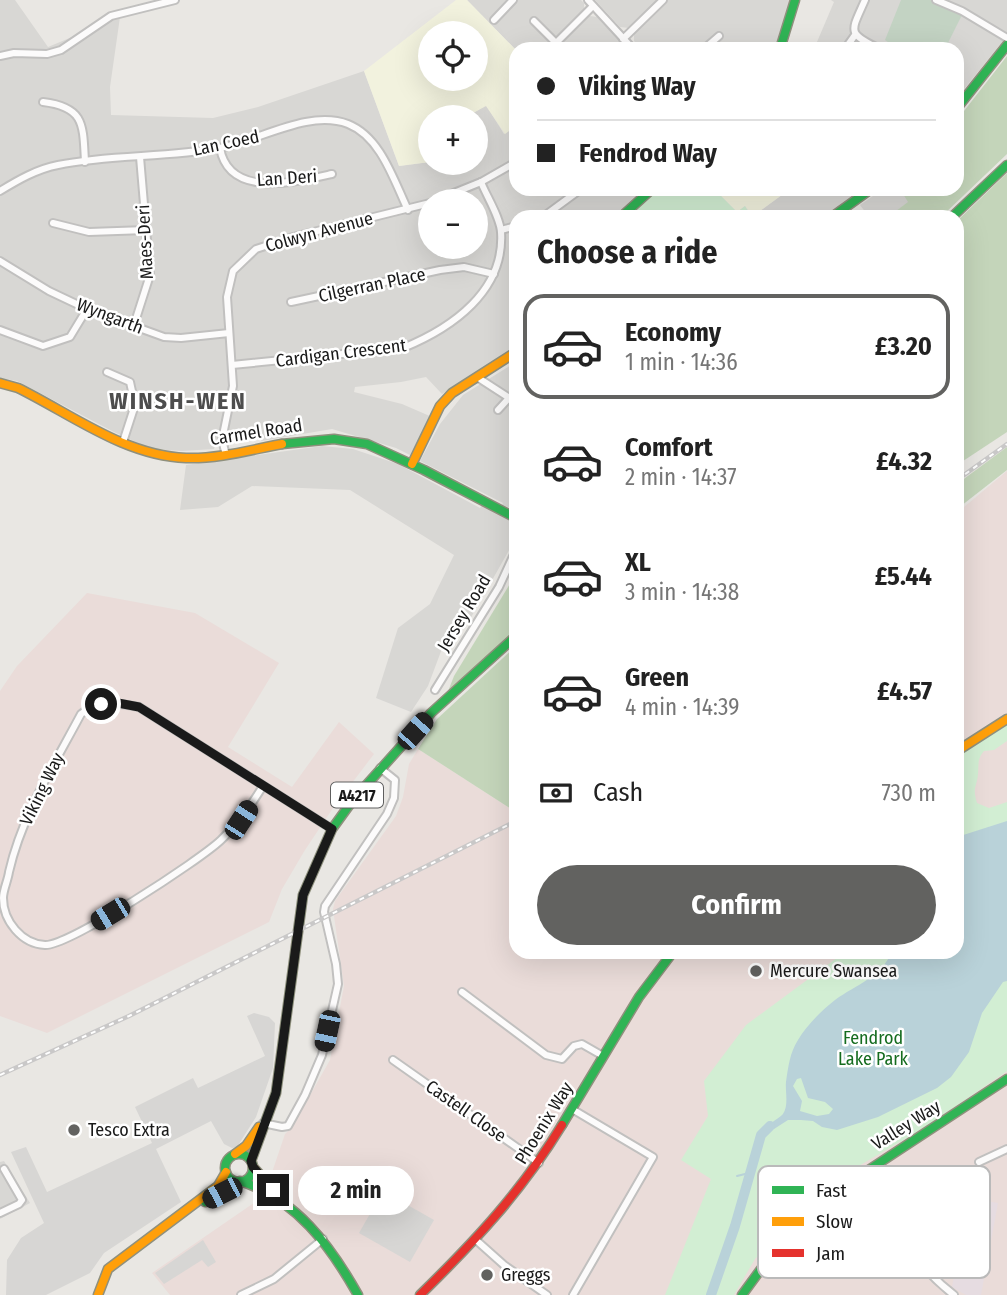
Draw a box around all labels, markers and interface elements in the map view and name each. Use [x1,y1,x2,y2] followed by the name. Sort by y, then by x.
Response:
[418,21,488,259] map controls
[418,21,488,91] button: locate
[579,71,696,102] text: Viking Way
[418,105,488,175] button: +
[191,125,261,161] street label: Lan Coed
[579,138,717,169] text: Fendrod Way
[256,165,318,191] street label: Lan Deri
[418,189,488,259] button: −
[132,204,158,280] street label: Maes-Deri
[263,207,375,257] street label: Colwyn Avenue
[537,233,718,271] text: Choose a ride
[316,263,428,307] street label: Cilgerran Place
[74,293,146,339] street label: Wyngarth
[541,315,604,378] icon: car
[625,317,721,348] text: Economy
[875,331,932,362] text: £3.20
[275,334,408,372] street label: Cardigan Crescent
[625,348,738,376] text: 1 min · 14:36
[109,387,247,415] district label: WINSH-WEN
[208,414,304,450] street label: Carmel Road
[541,430,604,493] icon: car
[625,432,713,463] text: Comfort
[876,446,932,477] text: £4.32
[625,463,737,491] text: 2 min · 14:37
[541,545,604,608] icon: car
[625,547,651,578] text: XL
[875,561,932,592] text: £5.44
[432,571,496,655] street label: Jersey Road
[625,578,739,606] text: 3 min · 14:38
[541,660,604,723] icon: car
[625,662,689,693] text: Green
[877,676,932,707] text: £4.57
[85,688,117,720] route start
[625,693,739,721] text: 4 min · 14:39
[394,708,437,754] car
[15,749,69,829] street label: Viking Way
[537,774,575,812] icon: cash
[593,777,643,808] text: Cash
[881,779,936,807] text: 730 m
[331,782,383,808] road number: A4217
[221,797,262,843] car
[537,865,936,945] button: Confirm
[87,894,134,934] car
[770,960,898,982] place label: Mercure Swansea
[748,963,764,979] marker: Mercure Swansea
[313,1008,342,1054] car
[838,1027,909,1070] park label: Fendrod Lake Park
[421,1075,511,1147] street label: Castell Close
[510,1078,578,1168] street label: Phoenix Way
[867,1095,945,1155] street label: Valley Way
[88,1119,170,1141] place label: Tesco Extra
[66,1122,82,1138] marker: Tesco Extra
[298,1166,413,1214] callout: 2 min
[758,1166,990,1278] legend
[199,1174,246,1212] car
[257,1174,289,1206] route end
[331,1176,382,1204] text: 2 min
[816,1179,847,1202] text: Fast
[816,1210,853,1233] text: Slow
[816,1242,845,1265] text: Jam
[501,1264,551,1286] place label: Greggs
[479,1267,495,1283] marker: Greggs

